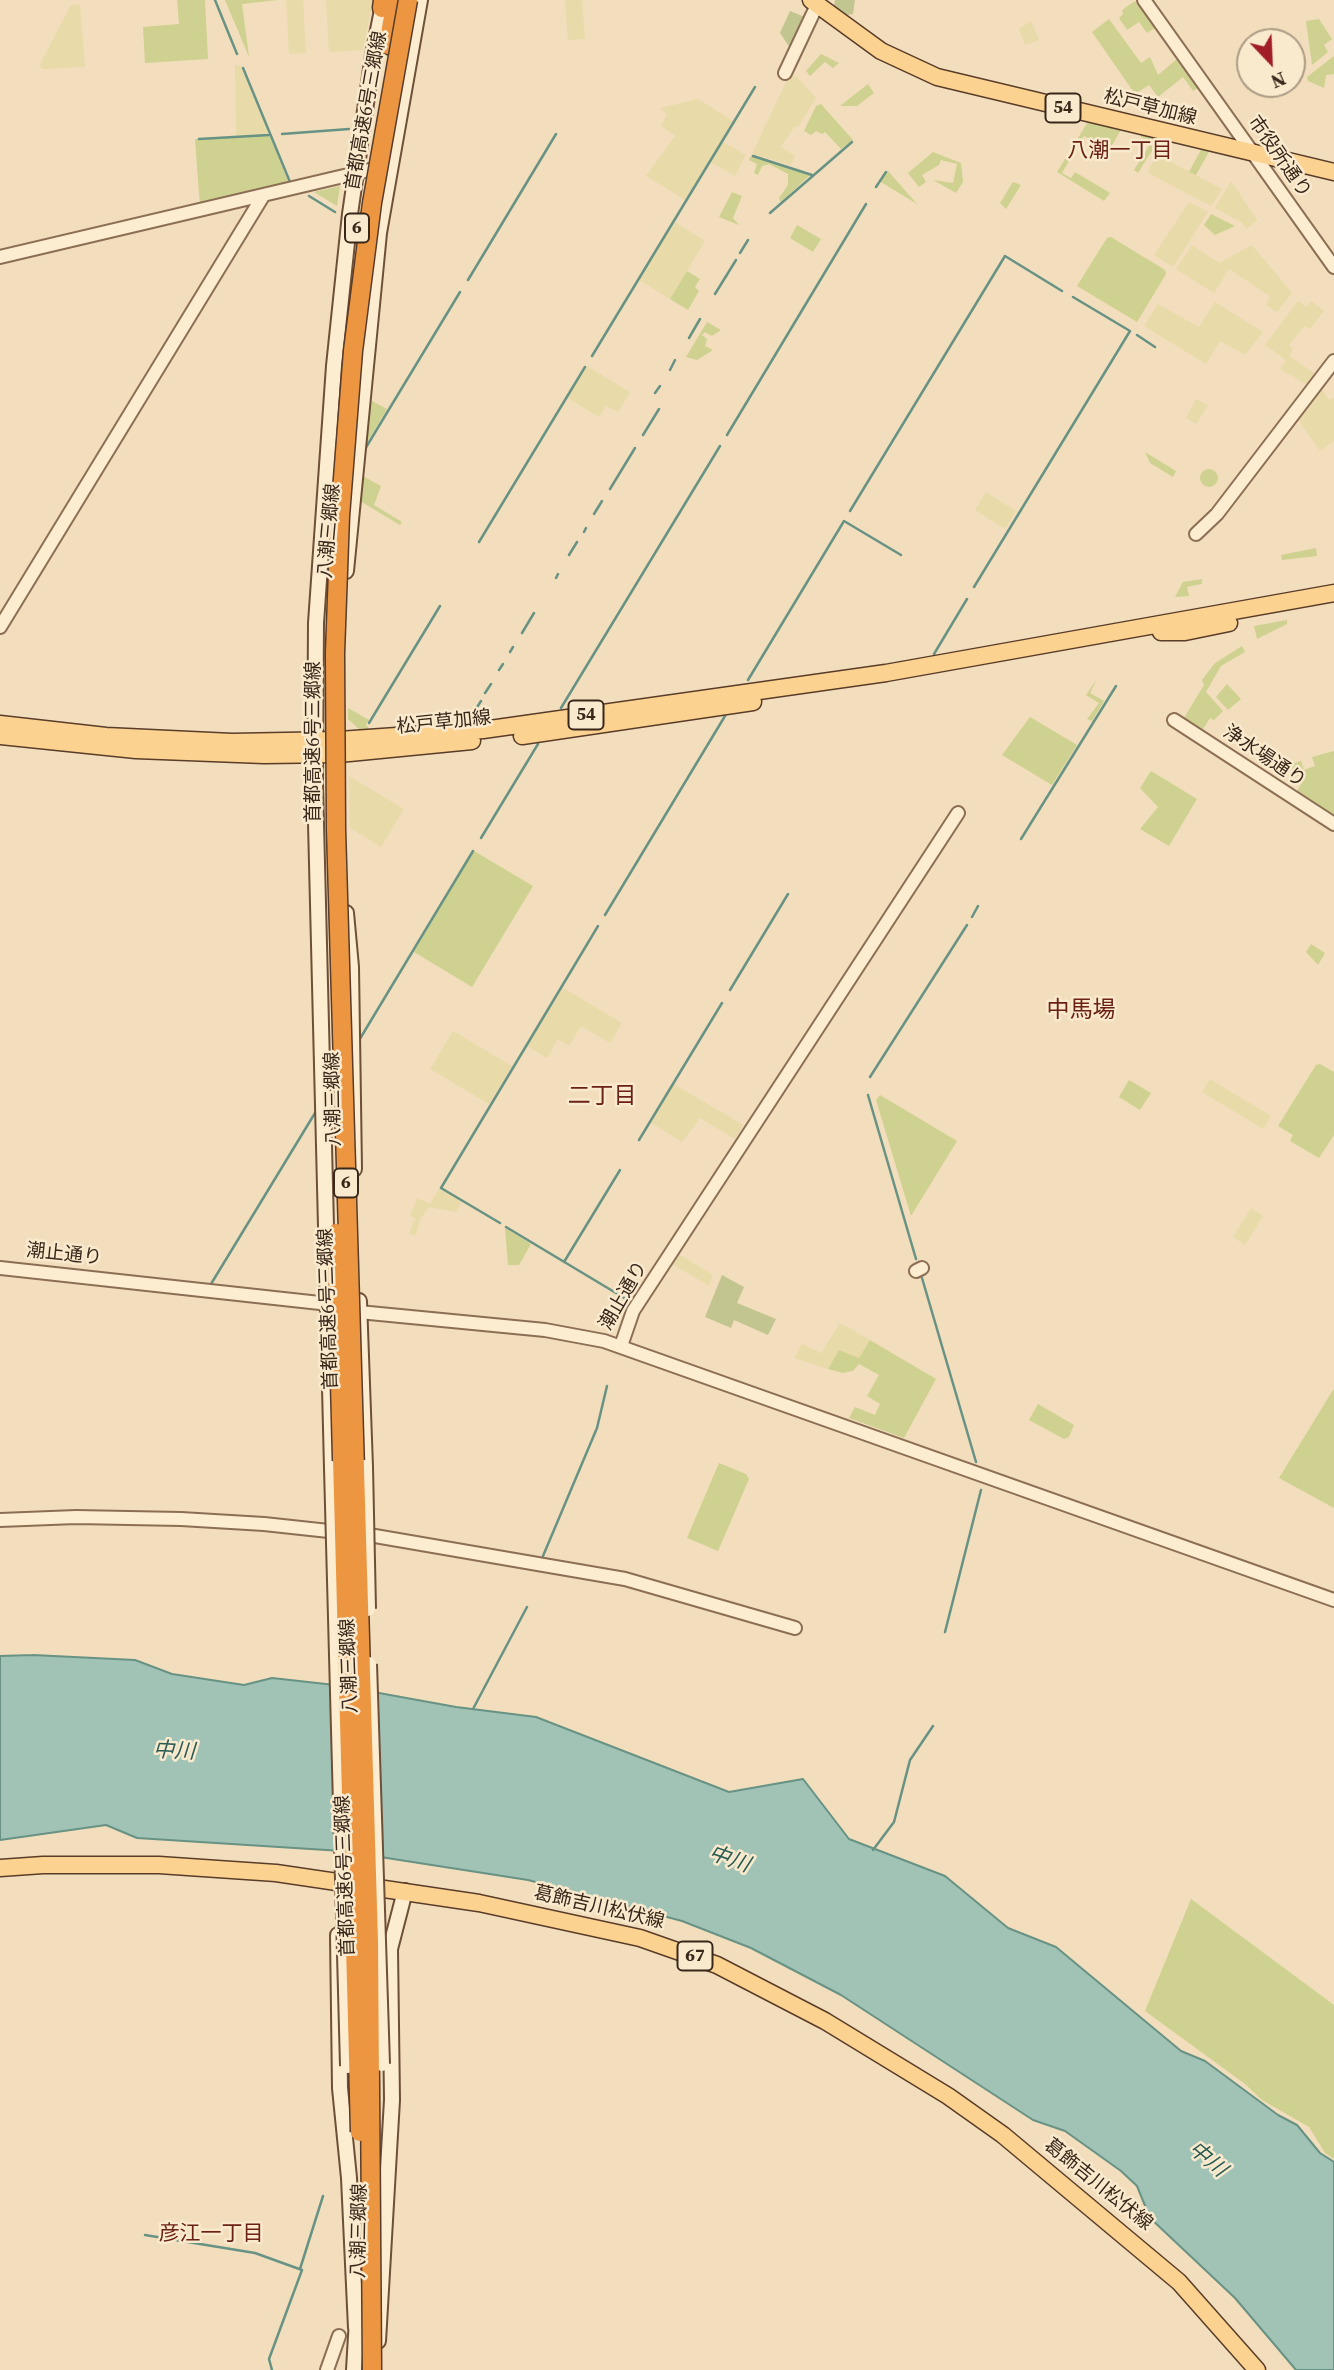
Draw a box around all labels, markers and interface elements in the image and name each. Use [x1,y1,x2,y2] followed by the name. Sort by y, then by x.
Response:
[1236,28,1306,98] north arrow
[342,29,392,193] street label: 首都高速6号三郷線
[1267,66,1290,95] text: N
[1101,85,1199,131] street label: 松戸草加線
[1046,94,1080,122] road number: 54
[1242,112,1316,202] street label: 市役所通り
[1068,139,1172,165] district label: 八潮一丁目
[345,213,369,242] road number: 6
[315,483,345,579] street label: 八潮三郷線
[303,661,325,823] street label: 首都高速6号三郷線
[568,700,604,730] road number: 54
[396,707,492,739] street label: 松戸草加線
[1218,721,1310,793] street label: 浄水場通り
[1047,997,1115,1025] district label: 中馬場
[322,1051,346,1147] street label: 八潮三郷線
[568,1083,636,1111] district label: 二丁目
[334,1168,358,1198] road number: 6
[315,1228,343,1390] street label: 首都高速6号三郷線
[25,1240,103,1270] street label: 潮止通り
[595,1257,653,1335] street label: 潮止通り
[337,1618,363,1714] street label: 八潮三郷線
[152,1738,196,1766] water label: 中川
[332,1795,360,1957] street label: 首都高速6号三郷線
[705,1841,753,1879] water label: 中川
[532,1882,666,1934] street label: 葛飾吉川松伏線
[678,1942,712,1970] road number: 67
[1039,2134,1157,2236] street label: 葛飾吉川松伏線
[1183,2137,1231,2183] water label: 中川
[348,2183,372,2279] street label: 八潮三郷線
[159,2222,263,2248] district label: 彦江一丁目

